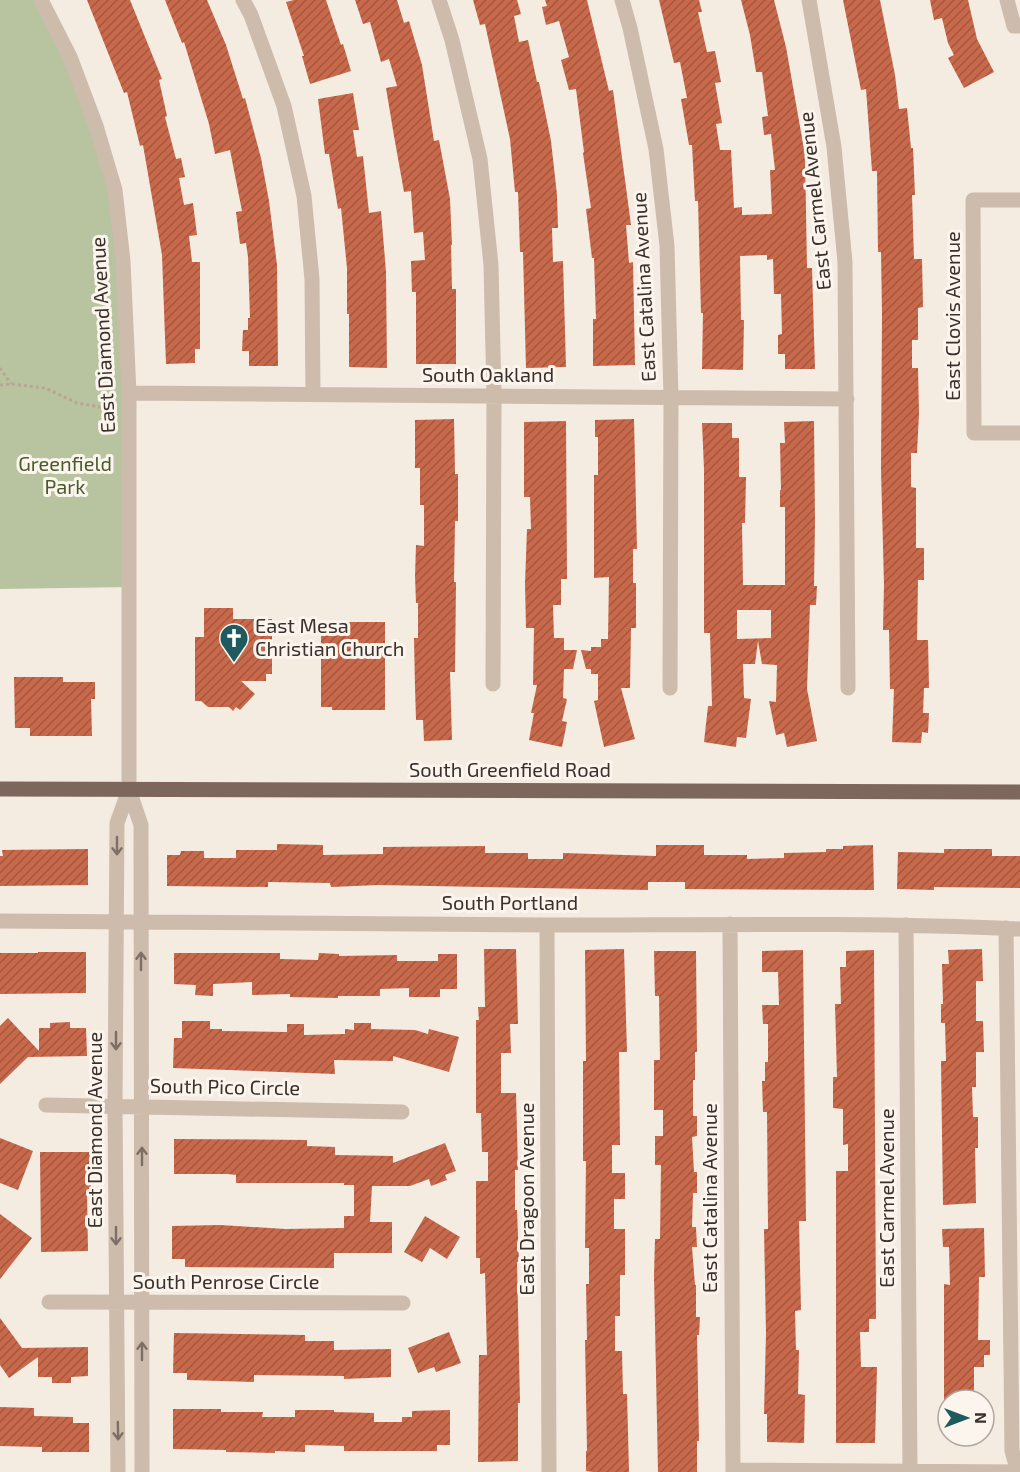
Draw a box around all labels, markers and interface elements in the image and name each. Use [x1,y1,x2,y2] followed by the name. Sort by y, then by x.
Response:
[793,111,835,292] street label: East Carmel Avenue
[626,192,660,383] street label: East Catalina Avenue
[940,231,964,401] street label: East Clovis Avenue
[85,236,119,434] street label: East Diamond Avenue
[422,362,554,386] street label: South Oakland
[18,451,112,498] park label: Greenfield Park
[255,613,404,660] place label: East Mesa Christian Church
[218,622,250,664] church icon: East Mesa Christian Church
[409,757,611,781] street label: South Greenfield Road
[111,836,123,856] one-way arrow
[442,890,578,914] street label: South Portland
[135,951,147,971] one-way arrow
[110,1031,122,1051] one-way arrow
[82,1032,106,1228] street label: East Diamond Avenue
[150,1073,300,1099] street label: South Pico Circle
[514,1102,538,1296] street label: East Dragoon Avenue
[697,1103,721,1293] street label: East Catalina Avenue
[874,1108,898,1288] street label: East Carmel Avenue
[136,1146,148,1166] one-way arrow
[110,1226,122,1246] one-way arrow
[133,1269,319,1293] street label: South Penrose Circle
[136,1341,148,1361] one-way arrow
[936,1388,996,1448] north arrow
[972,1412,991,1424] text: N
[112,1421,123,1441] one-way arrow

